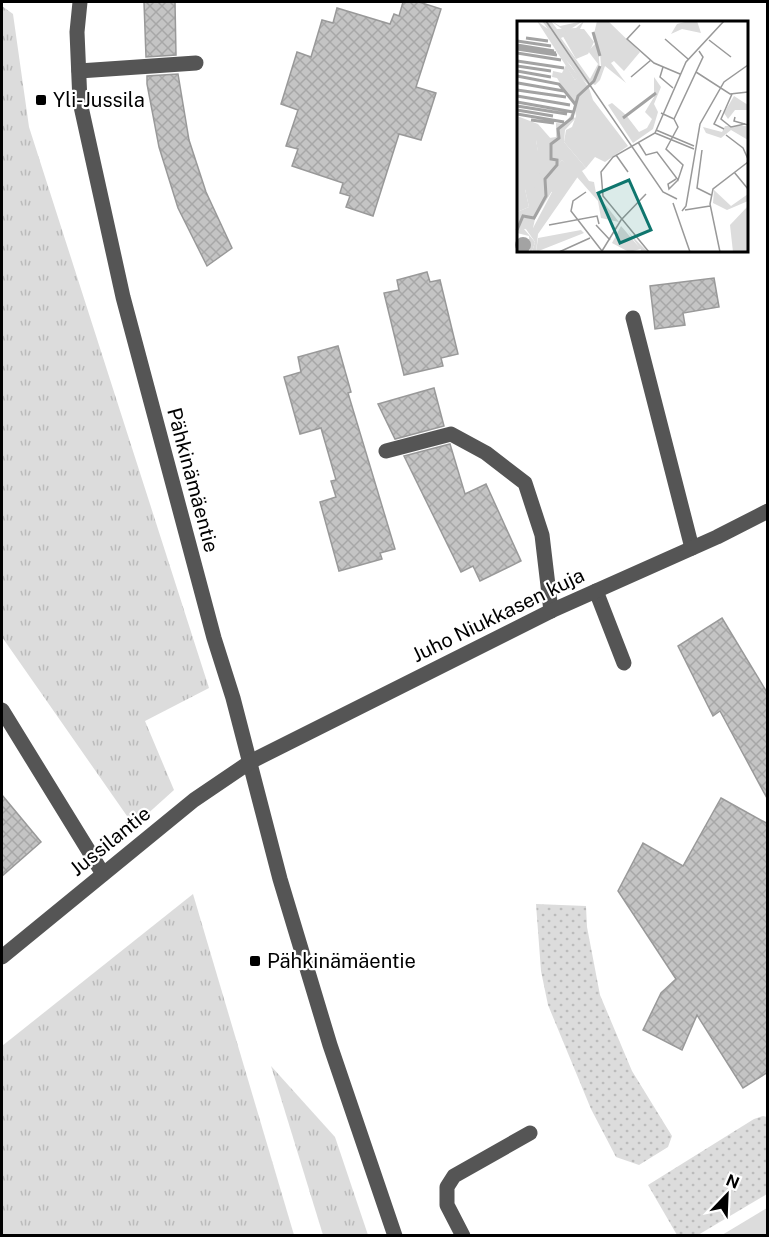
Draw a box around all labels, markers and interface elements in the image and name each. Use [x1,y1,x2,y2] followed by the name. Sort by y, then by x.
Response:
[517,21,748,252] inset map
[53,88,145,112] place label: Yli-Jussila
[34,93,48,107] marker: Yli-Jussila
[162,405,224,555] street label: Pähkinämäentie
[408,563,588,667] street label: Juho Niukkasen kuja
[65,801,155,881] street label: Jussilantie
[267,949,416,973] place label: Pähkinämäentie
[248,954,262,968] marker: Pähkinämäentie
[697,1165,757,1225] north arrow
[723,1170,742,1193] text: N

